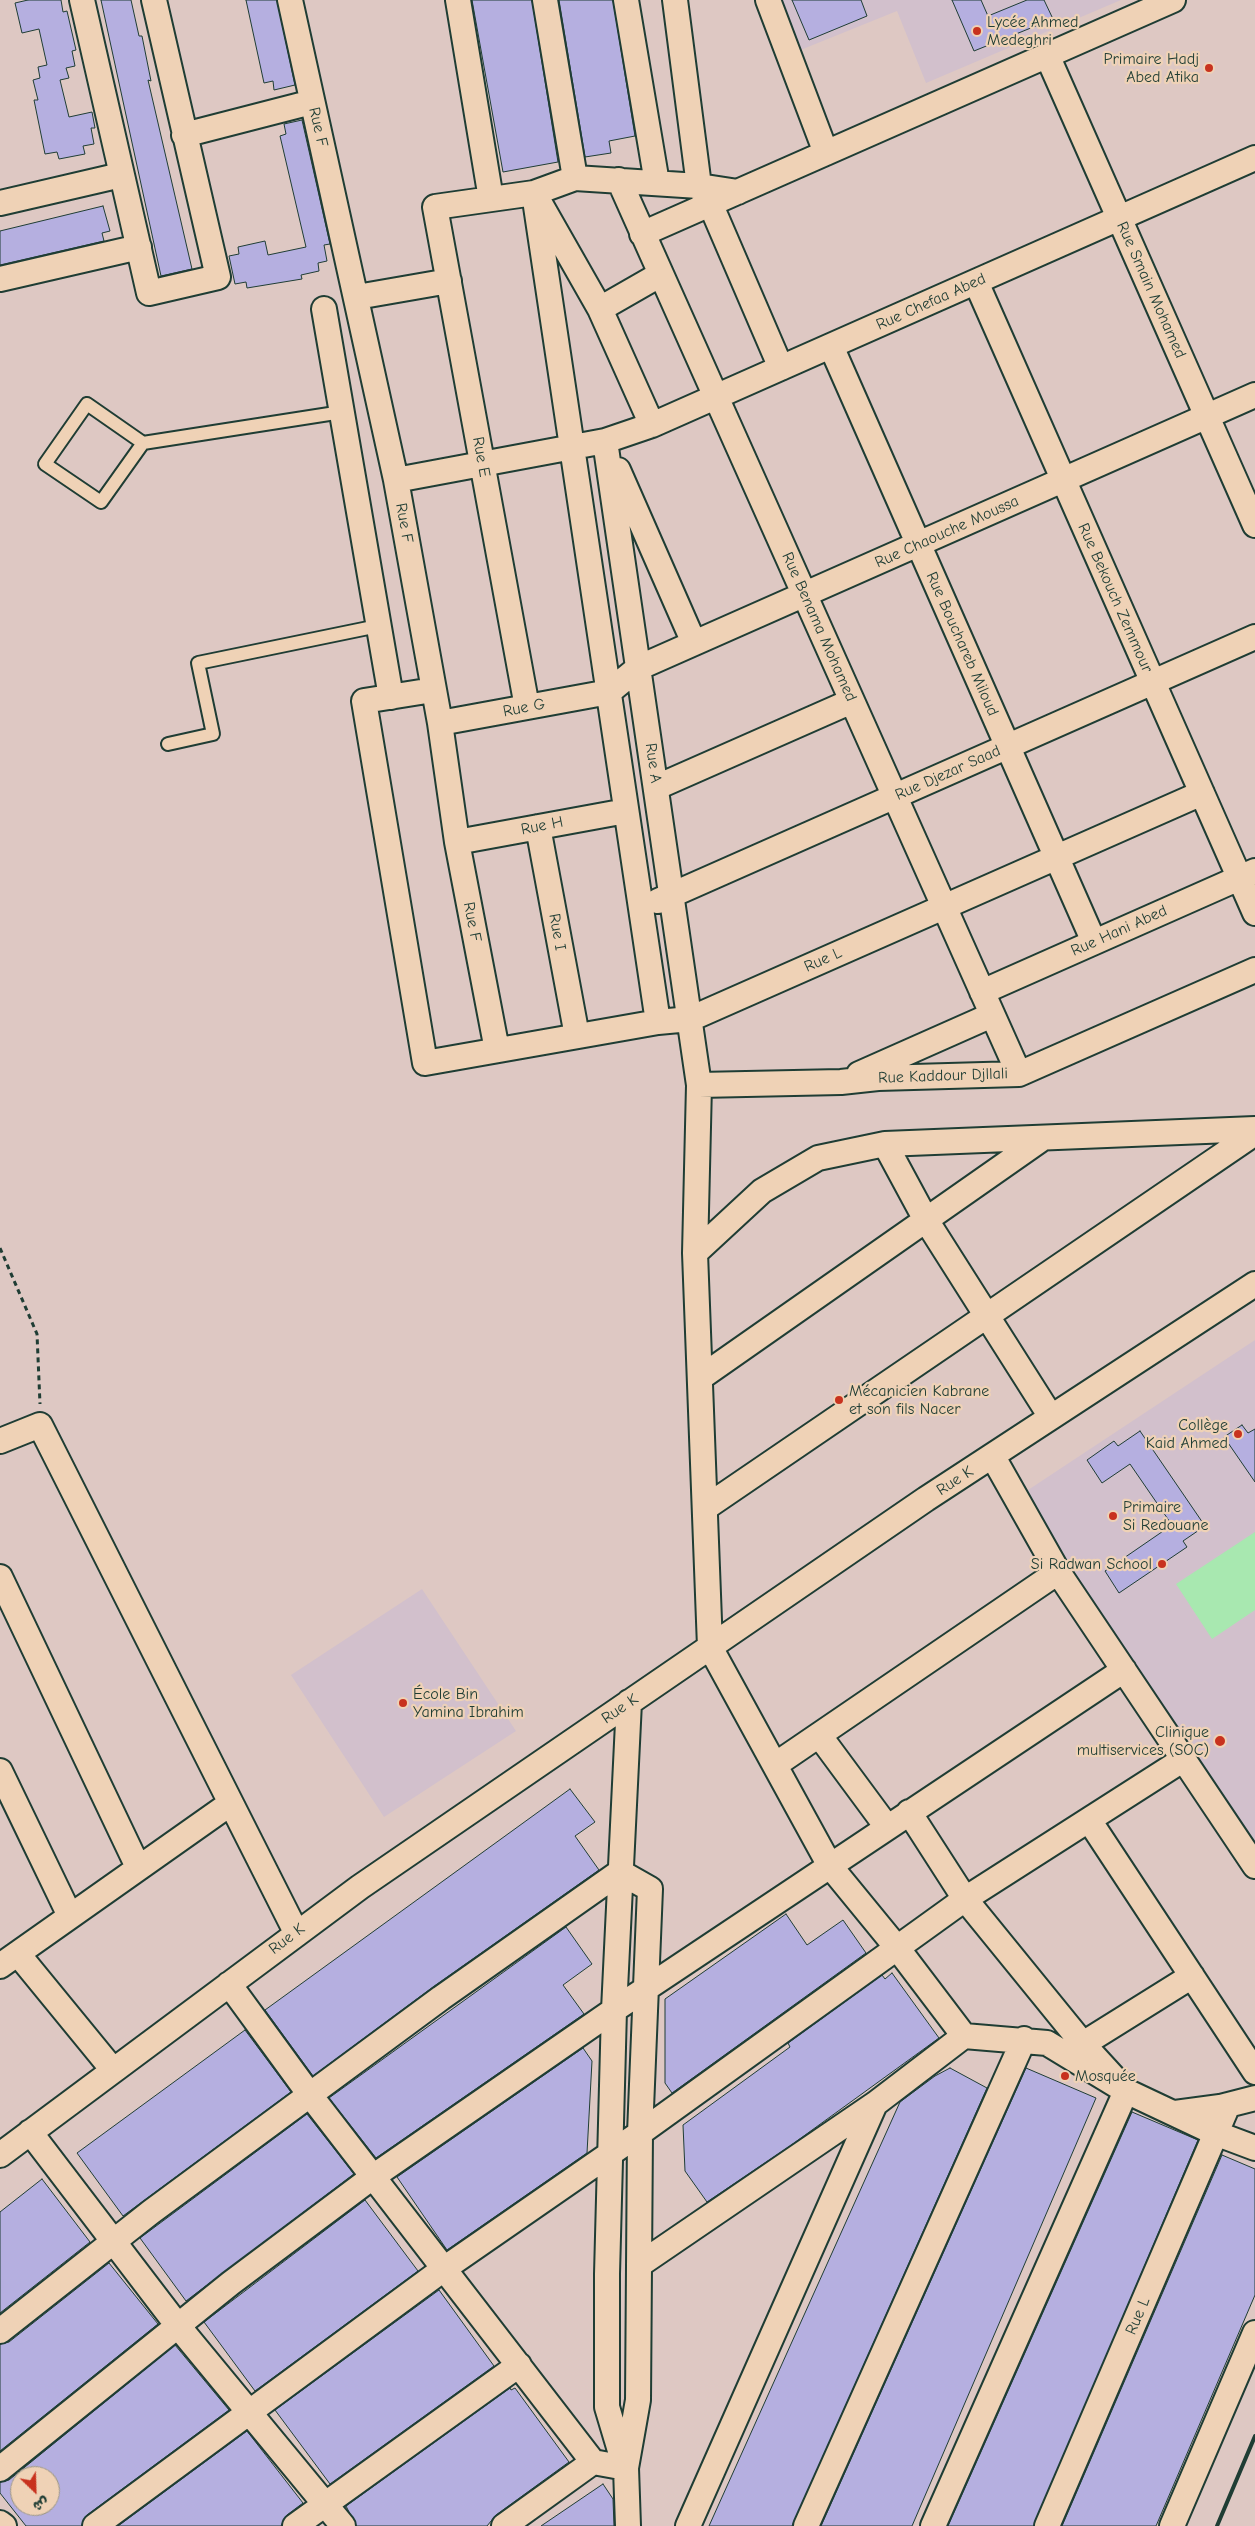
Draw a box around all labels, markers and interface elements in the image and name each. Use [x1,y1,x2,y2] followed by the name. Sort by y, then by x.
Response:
[987,12,1079,50] place label: Lycée Ahmed Medeghri
[971,25,983,37] marker: Lycée Ahmed Medeghri
[1103,49,1199,87] place label: Primaire Hadj Abed Atika
[1203,62,1215,74] marker: Primaire Hadj Abed Atika
[304,105,332,149] street label: Rue F
[1112,219,1190,361] street label: Rue Smain Mohamed
[873,269,989,335] street label: Rue Chefaa Abed
[468,435,494,479] street label: Rue E
[872,492,1022,572] street label: Rue Chaouche Moussa
[391,501,417,545] street label: Rue F
[1073,520,1157,676] street label: Rue Bekouch Zemmour
[777,549,861,705] street label: Rue Benama Mohamed
[922,569,1002,719] street label: Rue Bouchareb Miloud
[501,695,547,721] street label: Rue G
[892,741,1004,805] street label: Rue Djezar Saad
[641,742,665,784] street label: Rue A
[519,813,565,839] street label: Rue H
[459,900,485,944] street label: Rue F
[1068,901,1170,961] street label: Rue Hani Abed
[544,912,570,952] street label: Rue I
[801,943,845,977] street label: Rue L
[878,1064,1008,1088] street label: Rue Kaddour Djllali
[849,1381,989,1419] place label: Mécanicien Kabrane et son fils Nacer
[833,1394,845,1406] marker: Mécanicien Kabrane et son fils Nacer
[1146,1415,1228,1453] place label: Collège Kaid Ahmed
[1232,1428,1244,1440] marker: Collège Kaid Ahmed
[933,1462,977,1500] street label: Rue K
[1123,1497,1208,1535] place label: Primaire Si Redouane
[1107,1510,1119,1522] marker: Primaire Si Redouane
[1031,1554,1152,1574] place label: Si Radwan School
[1156,1558,1168,1570] marker: Si Radwan School
[413,1684,524,1722] place label: École Bin Yamina Ibrahim
[598,1690,642,1728] street label: Rue K
[397,1697,409,1709] marker: École Bin Yamina Ibrahim
[1077,1722,1209,1760] place label: Clinique multiservices (SOC)
[1213,1734,1227,1748] marker: Clinique multiservices (SOC)
[265,1919,309,1959] street label: Rue K
[1075,2066,1136,2086] place label: Mosquée
[1059,2070,1071,2082] marker: Mosquée
[1122,2294,1154,2338] street label: Rue L
[10,2466,60,2516] north arrow
[30,2493,51,2515] text: ش

